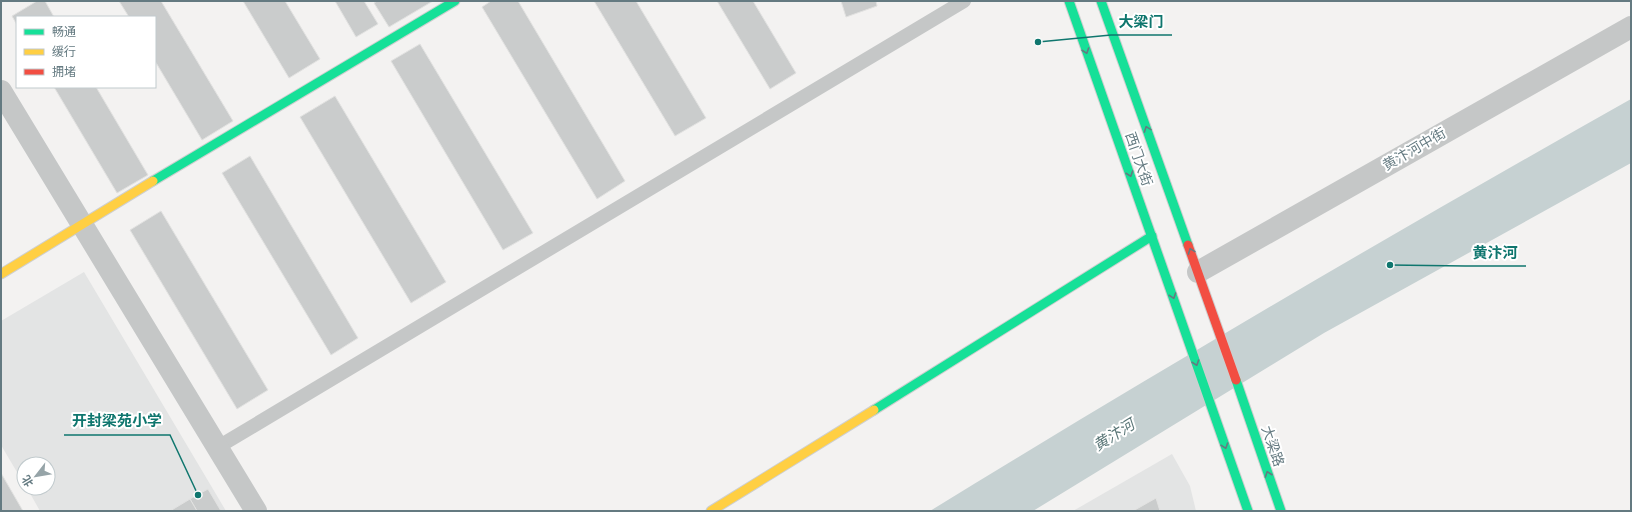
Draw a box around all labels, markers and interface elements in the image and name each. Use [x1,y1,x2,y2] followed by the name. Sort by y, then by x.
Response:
[1111,8,1172,35] callout: 大梁门
[1118,14,1164,30] text: 大梁门
[16,16,156,88] legend
[52,25,76,38] text: 畅通
[52,45,76,58] text: 缓行
[1082,47,1090,54] one-way arrow
[52,66,76,78] text: 拥堵
[1143,125,1152,132] one-way arrow
[1380,125,1448,173] street label: 黄汴河中街
[1122,130,1155,188] street label: 西门大街
[1125,170,1133,177] one-way arrow
[1465,239,1526,266] callout: 黄汴河
[1472,245,1518,261] text: 黄汴河
[1187,248,1195,255] one-way arrow
[1168,293,1177,300] one-way arrow
[1192,359,1200,366] one-way arrow
[64,408,170,435] callout: 开封梁苑小学
[72,412,162,429] text: 开封梁苑小学
[1091,415,1140,454] water label: 黄汴河
[1259,424,1286,468] street label: 大梁路
[1220,443,1229,450] one-way arrow
[16,456,56,496] north arrow
[1265,471,1273,478] one-way arrow
[20,473,35,488] text: 北

